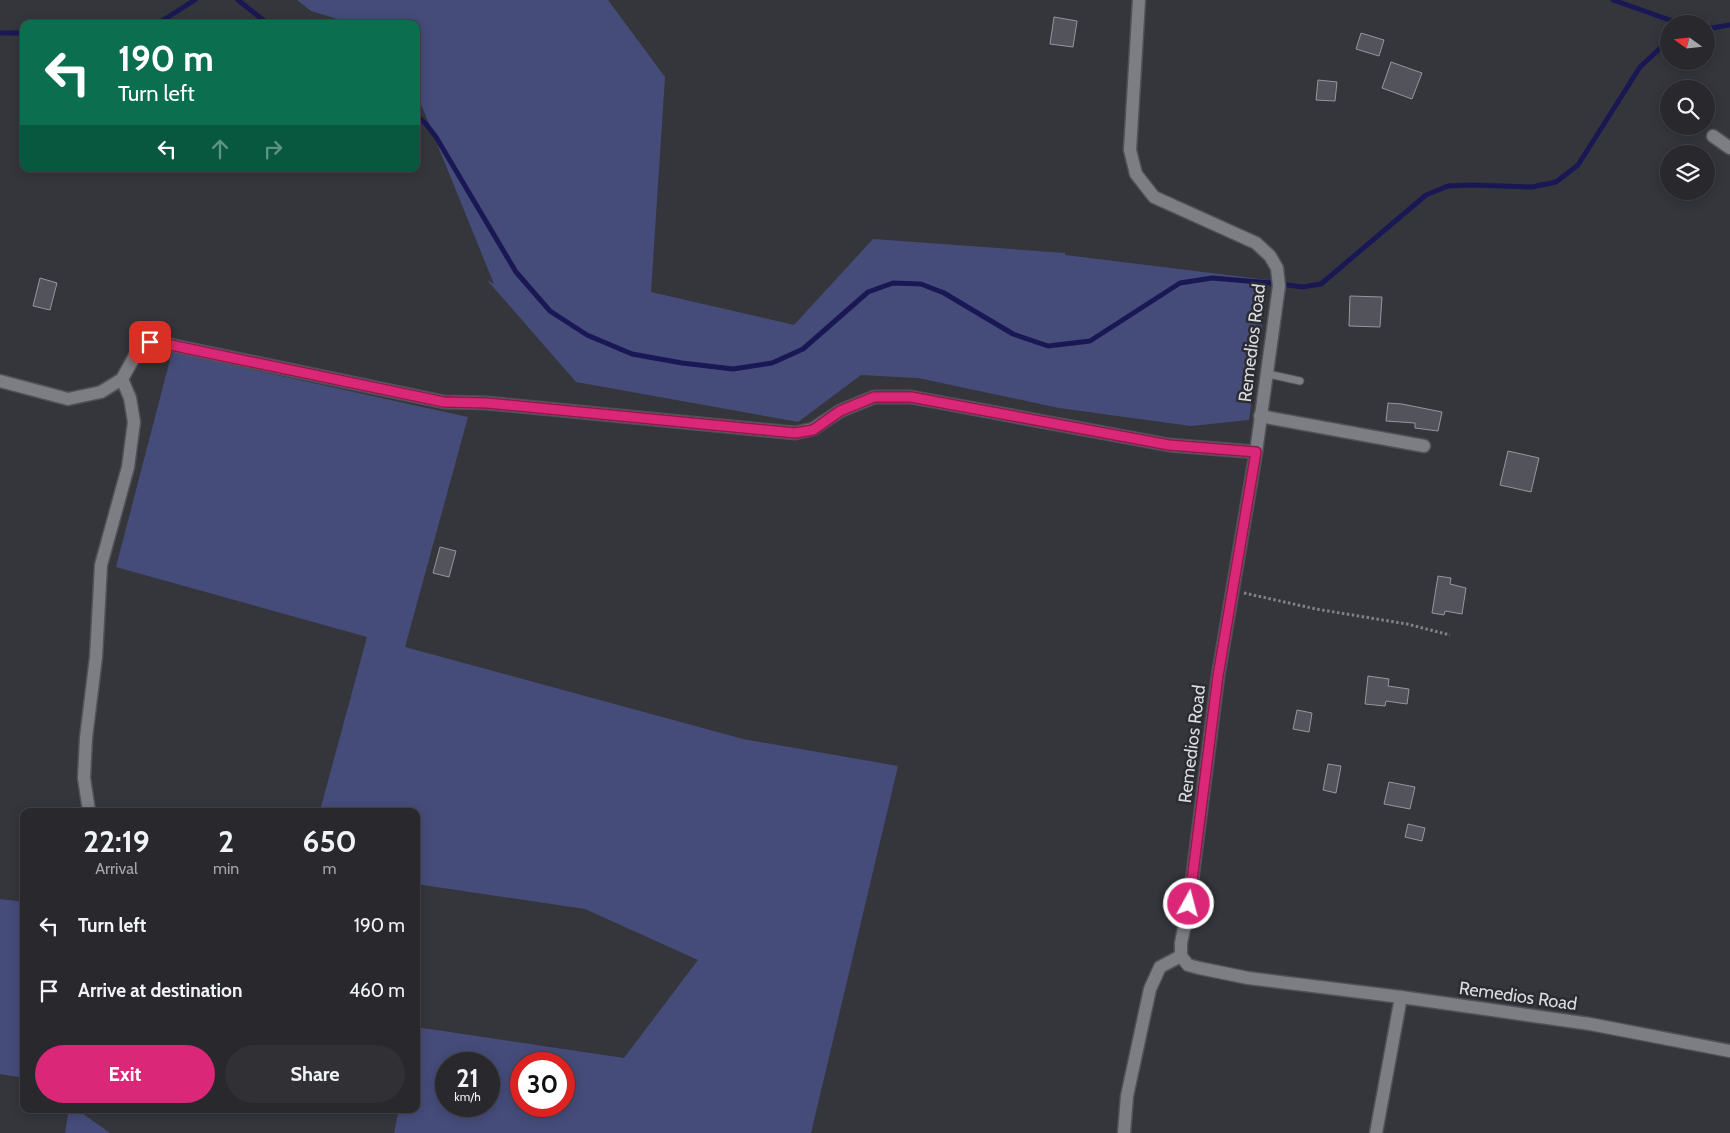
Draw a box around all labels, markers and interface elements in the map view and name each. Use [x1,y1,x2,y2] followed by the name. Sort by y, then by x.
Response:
[1660,15,1715,70] north arrow
[1660,15,1715,200] map controls
[118,37,214,80] text: 190 m
[35,40,100,105] icon: left
[118,80,195,107] text: Turn left
[1660,80,1715,135] button: search
[153,135,181,163] icon: left
[206,135,234,163] icon: ahead
[259,135,287,163] icon: right
[1660,145,1715,200] button: layers
[1234,283,1270,403] street label: Remedios Road
[129,321,171,363] pin
[136,328,164,356] icon: arrive
[1174,684,1210,804] street label: Remedios Road
[83,823,150,860] text: 22:19
[218,823,234,860] text: 2
[303,823,357,860] text: 650
[95,859,138,878] text: Arrival
[213,859,239,878] text: min
[323,859,337,878] text: m
[1162,877,1214,929] position arrow
[35,912,63,940] icon: left
[78,914,146,937] text: Turn left
[354,914,405,937] text: 190 m
[35,977,63,1005] icon: arrive
[1458,977,1578,1015] street label: Remedios Road
[78,979,242,1002] text: Arrive at destination
[349,979,405,1002] text: 460 m
[35,1045,215,1103] button: Exit
[225,1045,405,1103] button: Share
[510,1052,575,1117] speed limit sign: 30
[456,1063,479,1093] text: 21
[454,1089,481,1104] text: km/h

